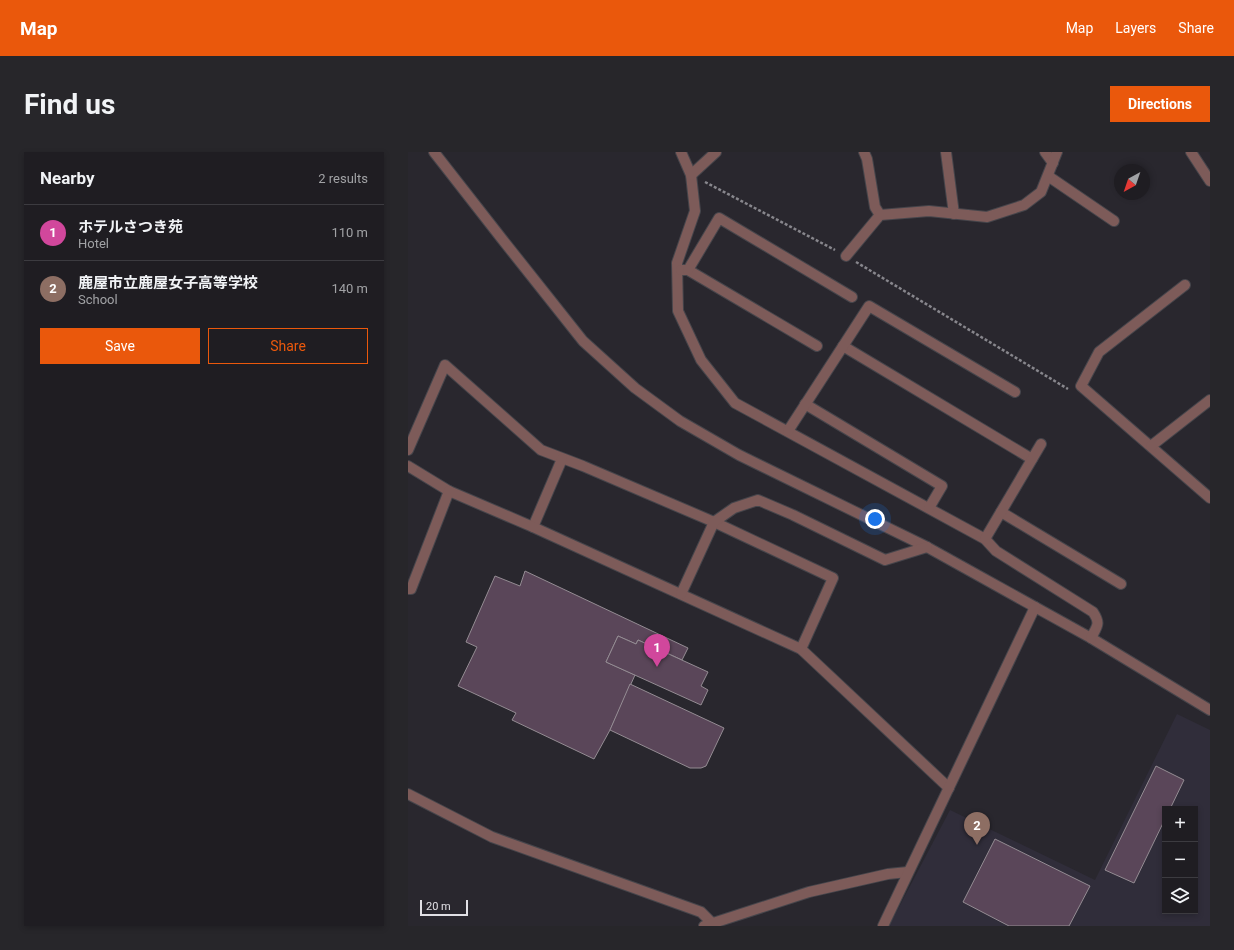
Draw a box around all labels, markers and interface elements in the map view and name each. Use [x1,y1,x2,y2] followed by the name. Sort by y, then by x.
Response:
[20,17,58,40] text: Map
[1066,20,1093,36] text: Map
[1115,20,1156,36] text: Layers
[1178,20,1214,36] text: Share
[1110,86,1210,122] button: Directions
[24,88,115,121] text: Find us
[1114,164,1150,200] north arrow
[40,168,95,188] text: Nearby
[318,171,368,186] text: 2 results
[78,218,183,236] text: ホテルさつき苑
[49,225,57,240] text: 1
[331,225,368,240] text: 110 m
[78,236,109,251] text: Hotel
[78,274,258,292] text: 鹿屋市立鹿屋女子高等学校
[49,281,57,296] text: 2
[331,281,368,296] text: 140 m
[78,292,118,307] text: School
[40,328,200,364] button: Save
[208,328,368,364] button: Share
[865,509,885,529] your location
[644,634,670,667] pin: 1
[1162,806,1198,914] map controls
[1162,806,1198,842] button: +
[964,812,990,845] pin: 2
[1162,842,1198,878] button: −
[1162,878,1198,914] button: layers
[420,898,468,917] scale bar
[426,900,451,913] text: 20 m

